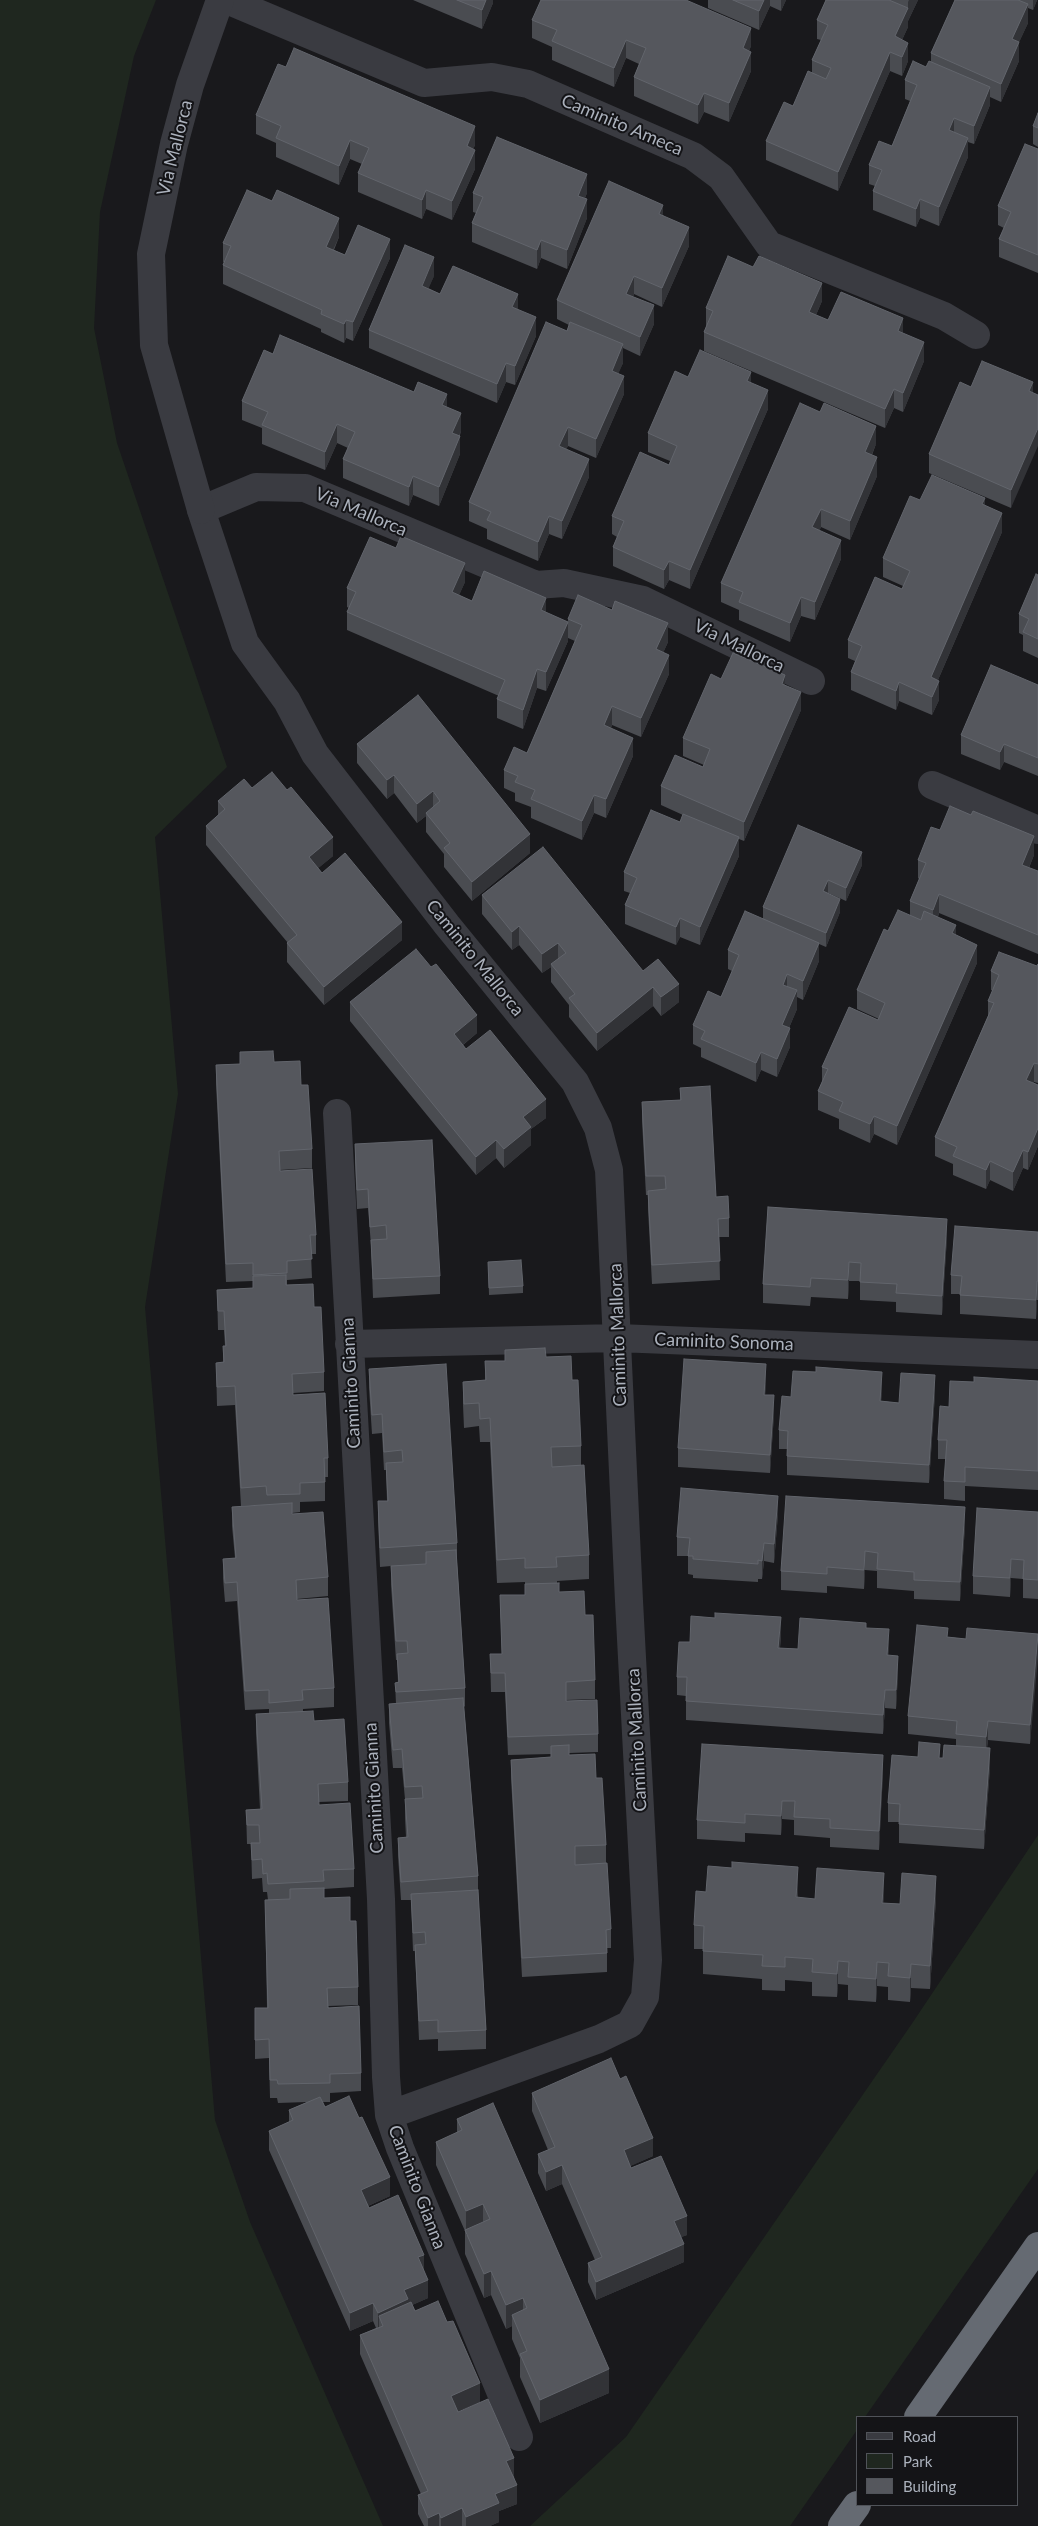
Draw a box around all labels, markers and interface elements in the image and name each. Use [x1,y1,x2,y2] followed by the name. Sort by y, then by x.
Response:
[558,90,686,160] street label: Caminito Ameca
[153,98,197,198] street label: Via Mallorca
[312,483,410,541] street label: Via Mallorca
[690,615,788,677] street label: Via Mallorca
[421,895,529,1021] street label: Caminito Mallorca
[605,1263,631,1407] street label: Caminito Mallorca
[337,1317,365,1449] street label: Caminito Gianna
[654,1329,794,1355] street label: Caminito Sonoma
[622,1668,652,1812] street label: Caminito Mallorca
[360,1722,388,1854] street label: Caminito Gianna
[383,2122,451,2252] street label: Caminito Gianna
[856,2416,1018,2506] legend
[903,2427,936,2445] text: Road
[903,2452,932,2470] text: Park
[903,2477,956,2495] text: Building

